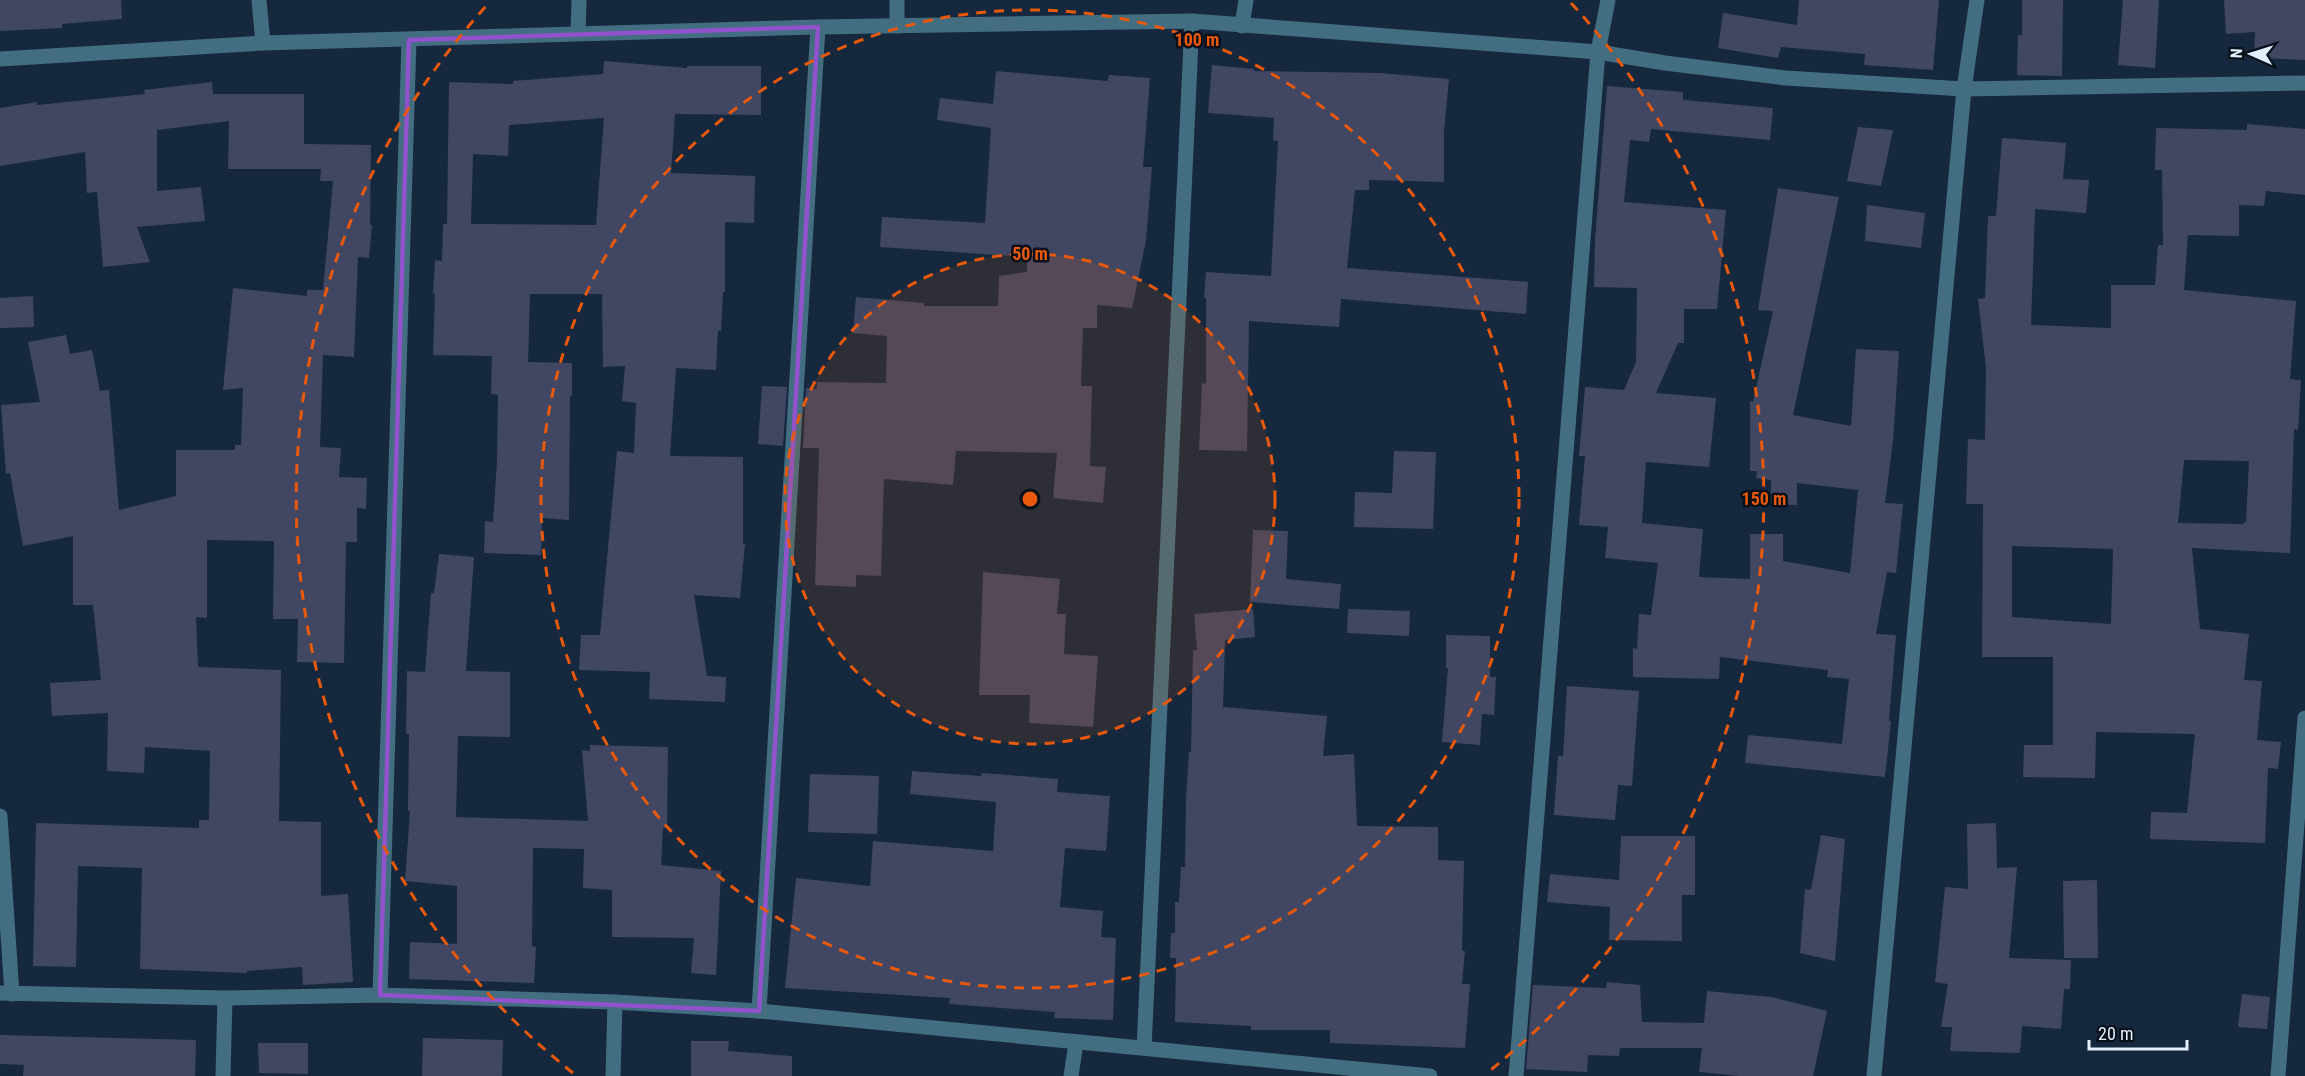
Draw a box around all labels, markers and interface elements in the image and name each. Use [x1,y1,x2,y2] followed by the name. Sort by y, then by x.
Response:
[2221,24,2281,84] north arrow
[1175,29,1219,50] text: 100 m
[2227,48,2246,59] text: N
[1012,243,1048,264] text: 50 m
[1742,488,1786,509] text: 150 m
[1020,489,1040,509] centre of rings
[2089,1013,2186,1051] scale bar
[2098,1023,2133,1044] text: 20 m

